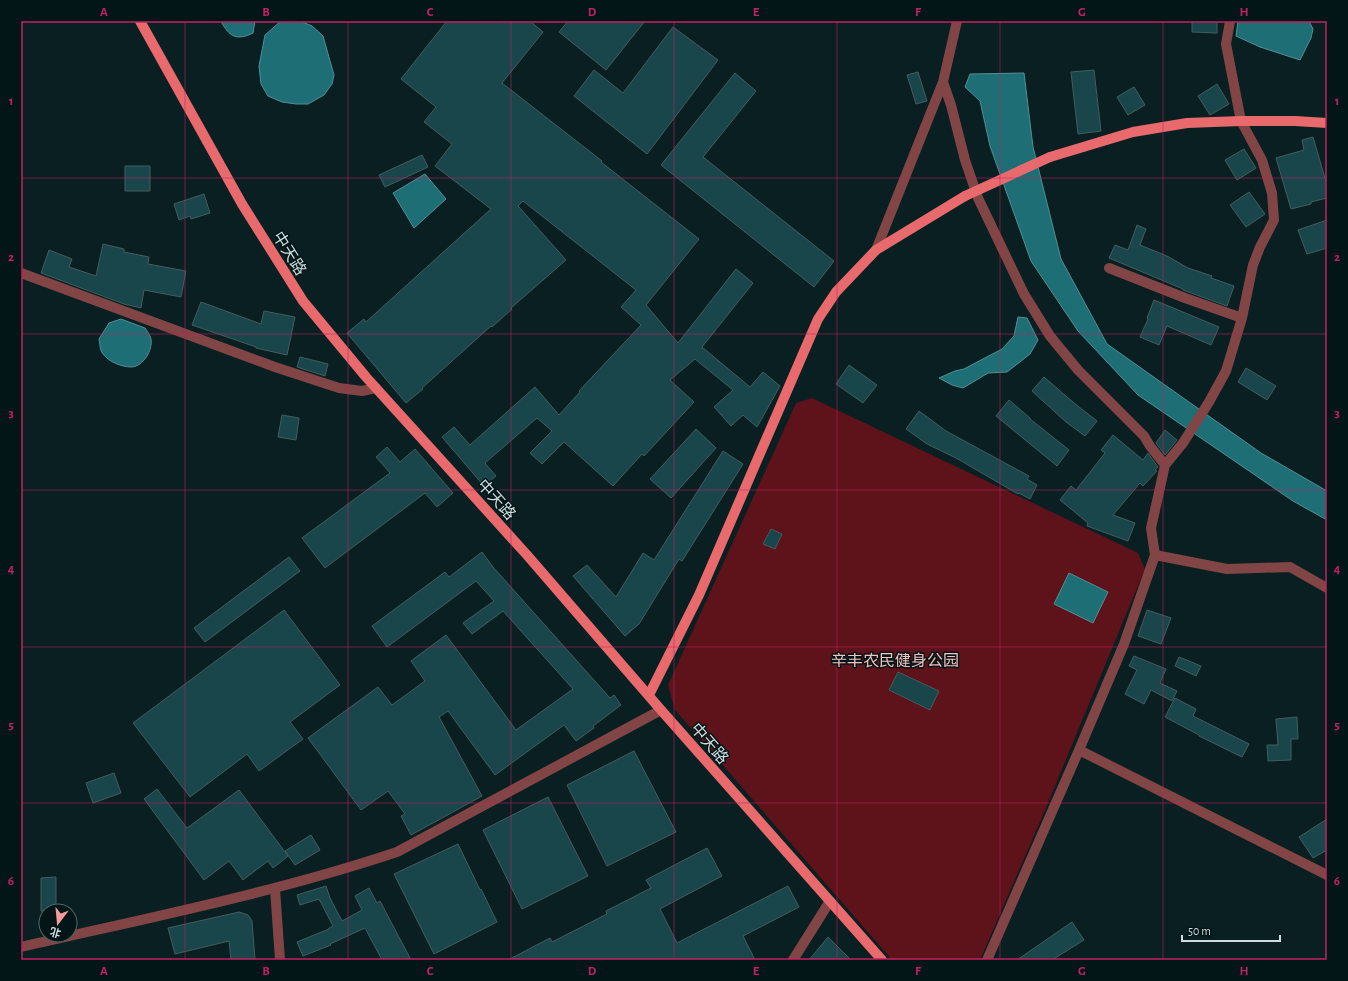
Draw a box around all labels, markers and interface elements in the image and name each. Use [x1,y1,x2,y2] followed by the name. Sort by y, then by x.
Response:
[100,6,108,19] text: A
[262,6,270,19] text: B
[427,6,434,19] text: C
[588,6,597,19] text: D
[753,6,760,19] text: E
[915,6,922,19] text: F
[1078,6,1086,19] text: G
[1239,6,1249,19] text: H
[9,95,13,108] text: 1
[1335,95,1339,108] text: 1
[270,228,310,278] street label: 中天路
[8,251,14,264] text: 2
[1334,251,1340,264] text: 2
[8,407,14,420] text: 3
[1334,407,1340,420] text: 3
[474,476,519,523] street label: 中天路
[8,563,15,576] text: 4
[1334,563,1341,576] text: 4
[831,652,959,669] park label: 辛丰农民健身公园
[8,719,14,732] text: 5
[1334,719,1340,732] text: 5
[687,720,732,767] street label: 中天路
[8,875,14,888] text: 6
[1334,875,1340,888] text: 6
[38,903,78,943] north arrow
[1182,917,1280,943] scale bar
[49,925,62,939] text: 北
[1188,925,1211,937] text: 50 m
[100,965,108,978] text: A
[262,965,270,978] text: B
[427,965,434,978] text: C
[588,965,597,978] text: D
[753,965,760,978] text: E
[915,965,922,978] text: F
[1078,965,1086,978] text: G
[1239,965,1249,978] text: H

